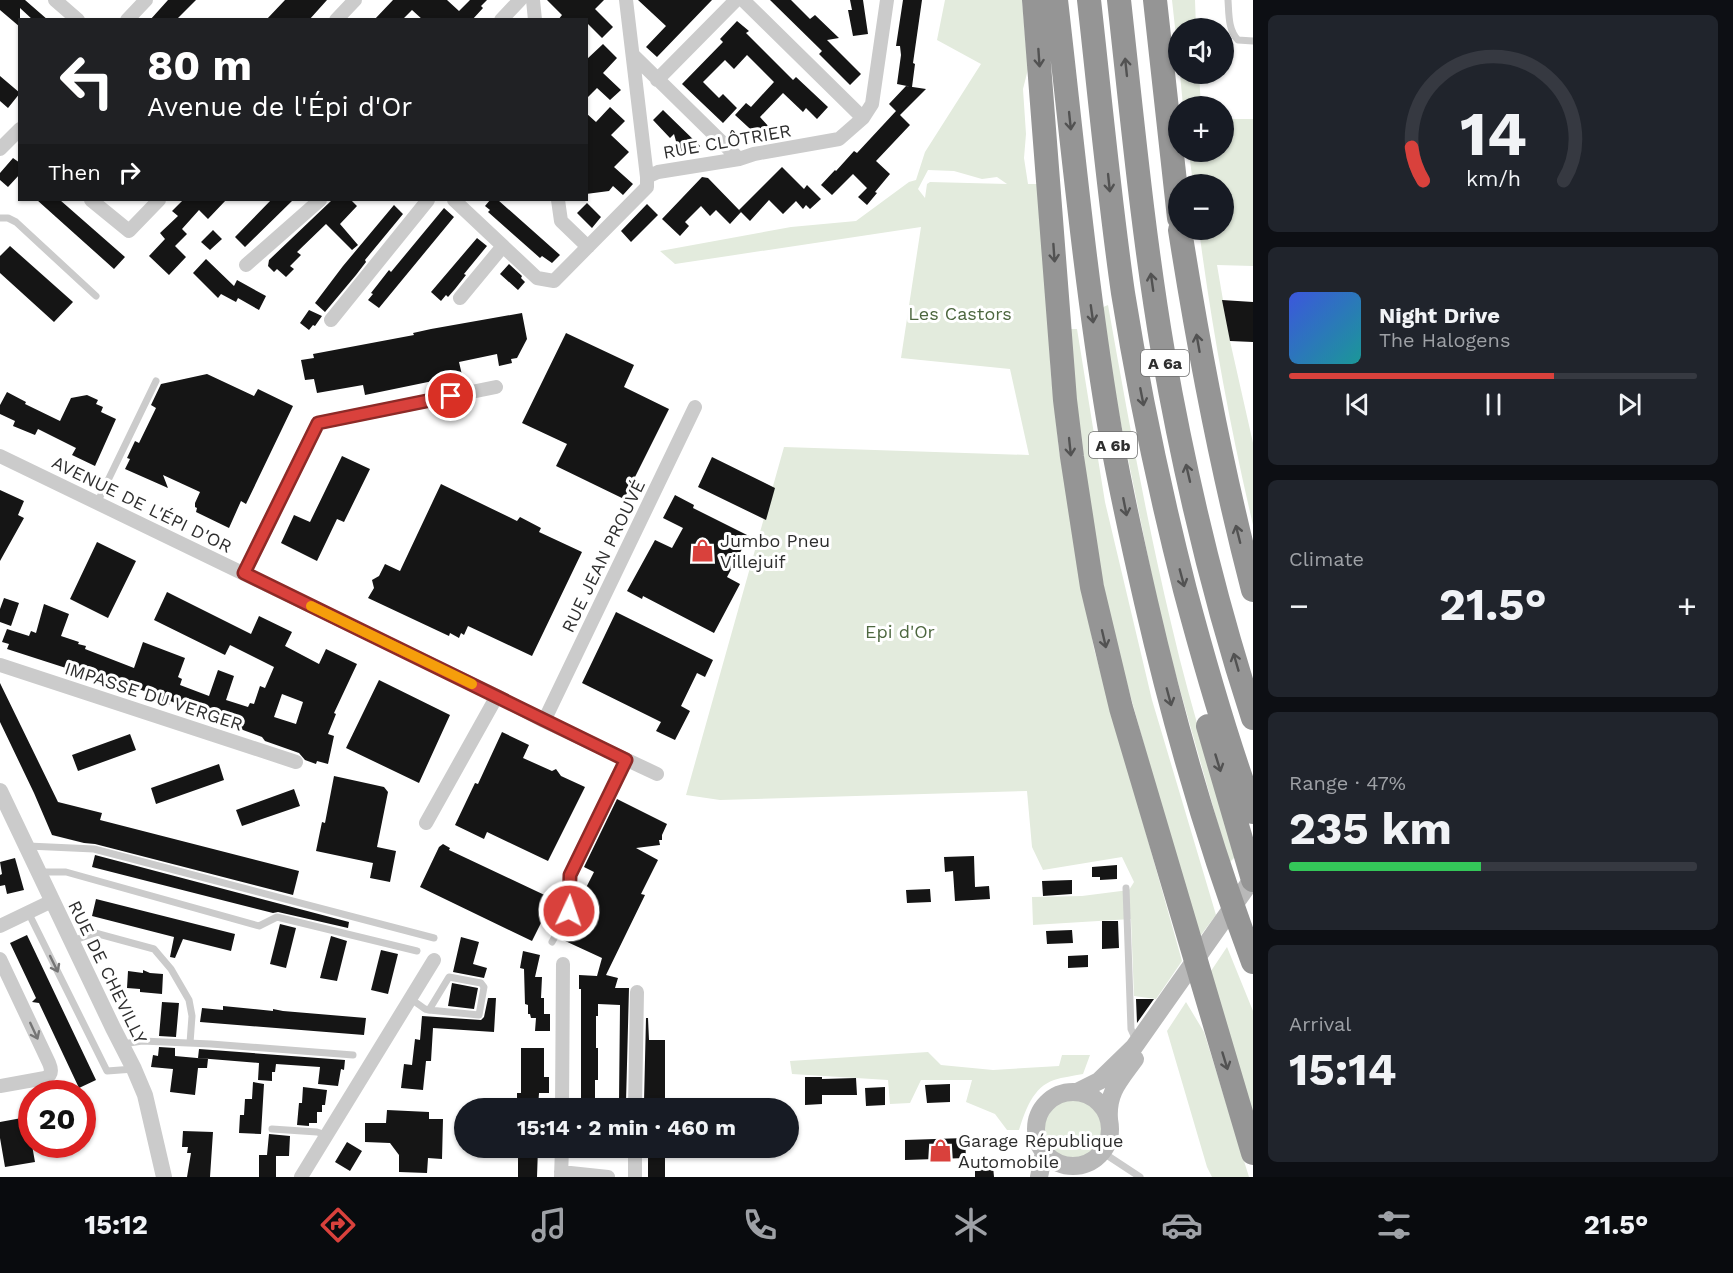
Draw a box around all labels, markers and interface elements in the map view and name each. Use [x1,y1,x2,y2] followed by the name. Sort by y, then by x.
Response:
[1168,18,1234,240] map controls
[1168,18,1234,84] button: sound
[147,41,252,90] text: 80 m
[48,42,126,120] icon: left
[1034,48,1045,68] one-way arrow
[1121,58,1132,78] one-way arrow
[147,91,412,123] text: Avenue de l'Épi d'Or
[1168,96,1234,162] button: +
[1459,97,1527,170] text: 14
[1065,110,1076,130] one-way arrow
[661,119,793,163] street label: RUE CLÔTRIER
[113,156,146,189] icon: right
[48,160,101,185] text: Then
[1465,166,1521,191] text: km/h
[1104,173,1115,193] one-way arrow
[1168,174,1234,240] button: −
[1048,242,1059,262] one-way arrow
[1147,272,1158,292] one-way arrow
[908,303,1012,324] park label: Les Castors
[1379,303,1500,328] text: Night Drive
[1087,304,1098,324] one-way arrow
[1379,328,1511,352] text: The Halogens
[1192,334,1203,353] one-way arrow
[1141,350,1189,376] road number: A 6a
[425,370,476,421] pin
[434,379,467,412] icon: arrive
[1137,387,1148,406] one-way arrow
[1341,388,1374,421] icon: previous
[1477,388,1510,421] icon: pause
[1613,388,1646,421] icon: next
[1089,432,1137,458] road number: A 6b
[1065,437,1076,456] one-way arrow
[49,451,235,557] street label: AVENUE DE L'ÉPI D'OR
[1181,464,1193,483] one-way arrow
[557,476,649,636] street label: RUE JEAN PROUVÉ
[1120,496,1131,516] one-way arrow
[1232,525,1244,544] one-way arrow
[720,530,830,572] place label: Jumbo Pneu Villejuif
[689,537,715,563] shop icon: Jumbo Pneu Villejuif
[1289,547,1364,571] text: Climate
[1177,569,1189,588] one-way arrow
[1439,578,1547,631] text: 21.5°
[1289,586,1309,625] text: −
[1677,586,1697,625] text: +
[865,621,935,642] park label: Epi d'Or
[1098,629,1110,648] one-way arrow
[1230,653,1241,672] one-way arrow
[62,657,246,735] street label: IMPASSE DU VERGER
[1164,687,1175,706] one-way arrow
[1213,753,1224,772] one-way arrow
[1289,771,1406,795] text: Range · 47%
[1289,802,1452,855] text: 235 km
[537,879,601,943] position arrow
[64,897,152,1048] street label: RUE DE CHEVILLY
[49,955,61,973] one-way arrow
[1289,1012,1351,1036] text: Arrival
[29,1022,41,1040] one-way arrow
[1289,1043,1397,1096] text: 15:14
[1220,1051,1231,1070] one-way arrow
[18,1080,96,1158] speed limit sign: 20
[517,1115,736,1140] text: 15:14 · 2 min · 460 m
[958,1130,1123,1172] place label: Garage République Automobile
[927,1137,953,1163] shop icon: Garage République Automobile
[317,1204,359,1246] icon: directions
[528,1204,570,1246] icon: music
[739,1204,781,1246] icon: phone
[950,1204,992,1246] icon: climate
[1161,1204,1203,1246] icon: car
[1373,1204,1415,1246] icon: filters
[85,1209,148,1241] text: 15:12
[1584,1209,1648,1241] text: 21.5°

